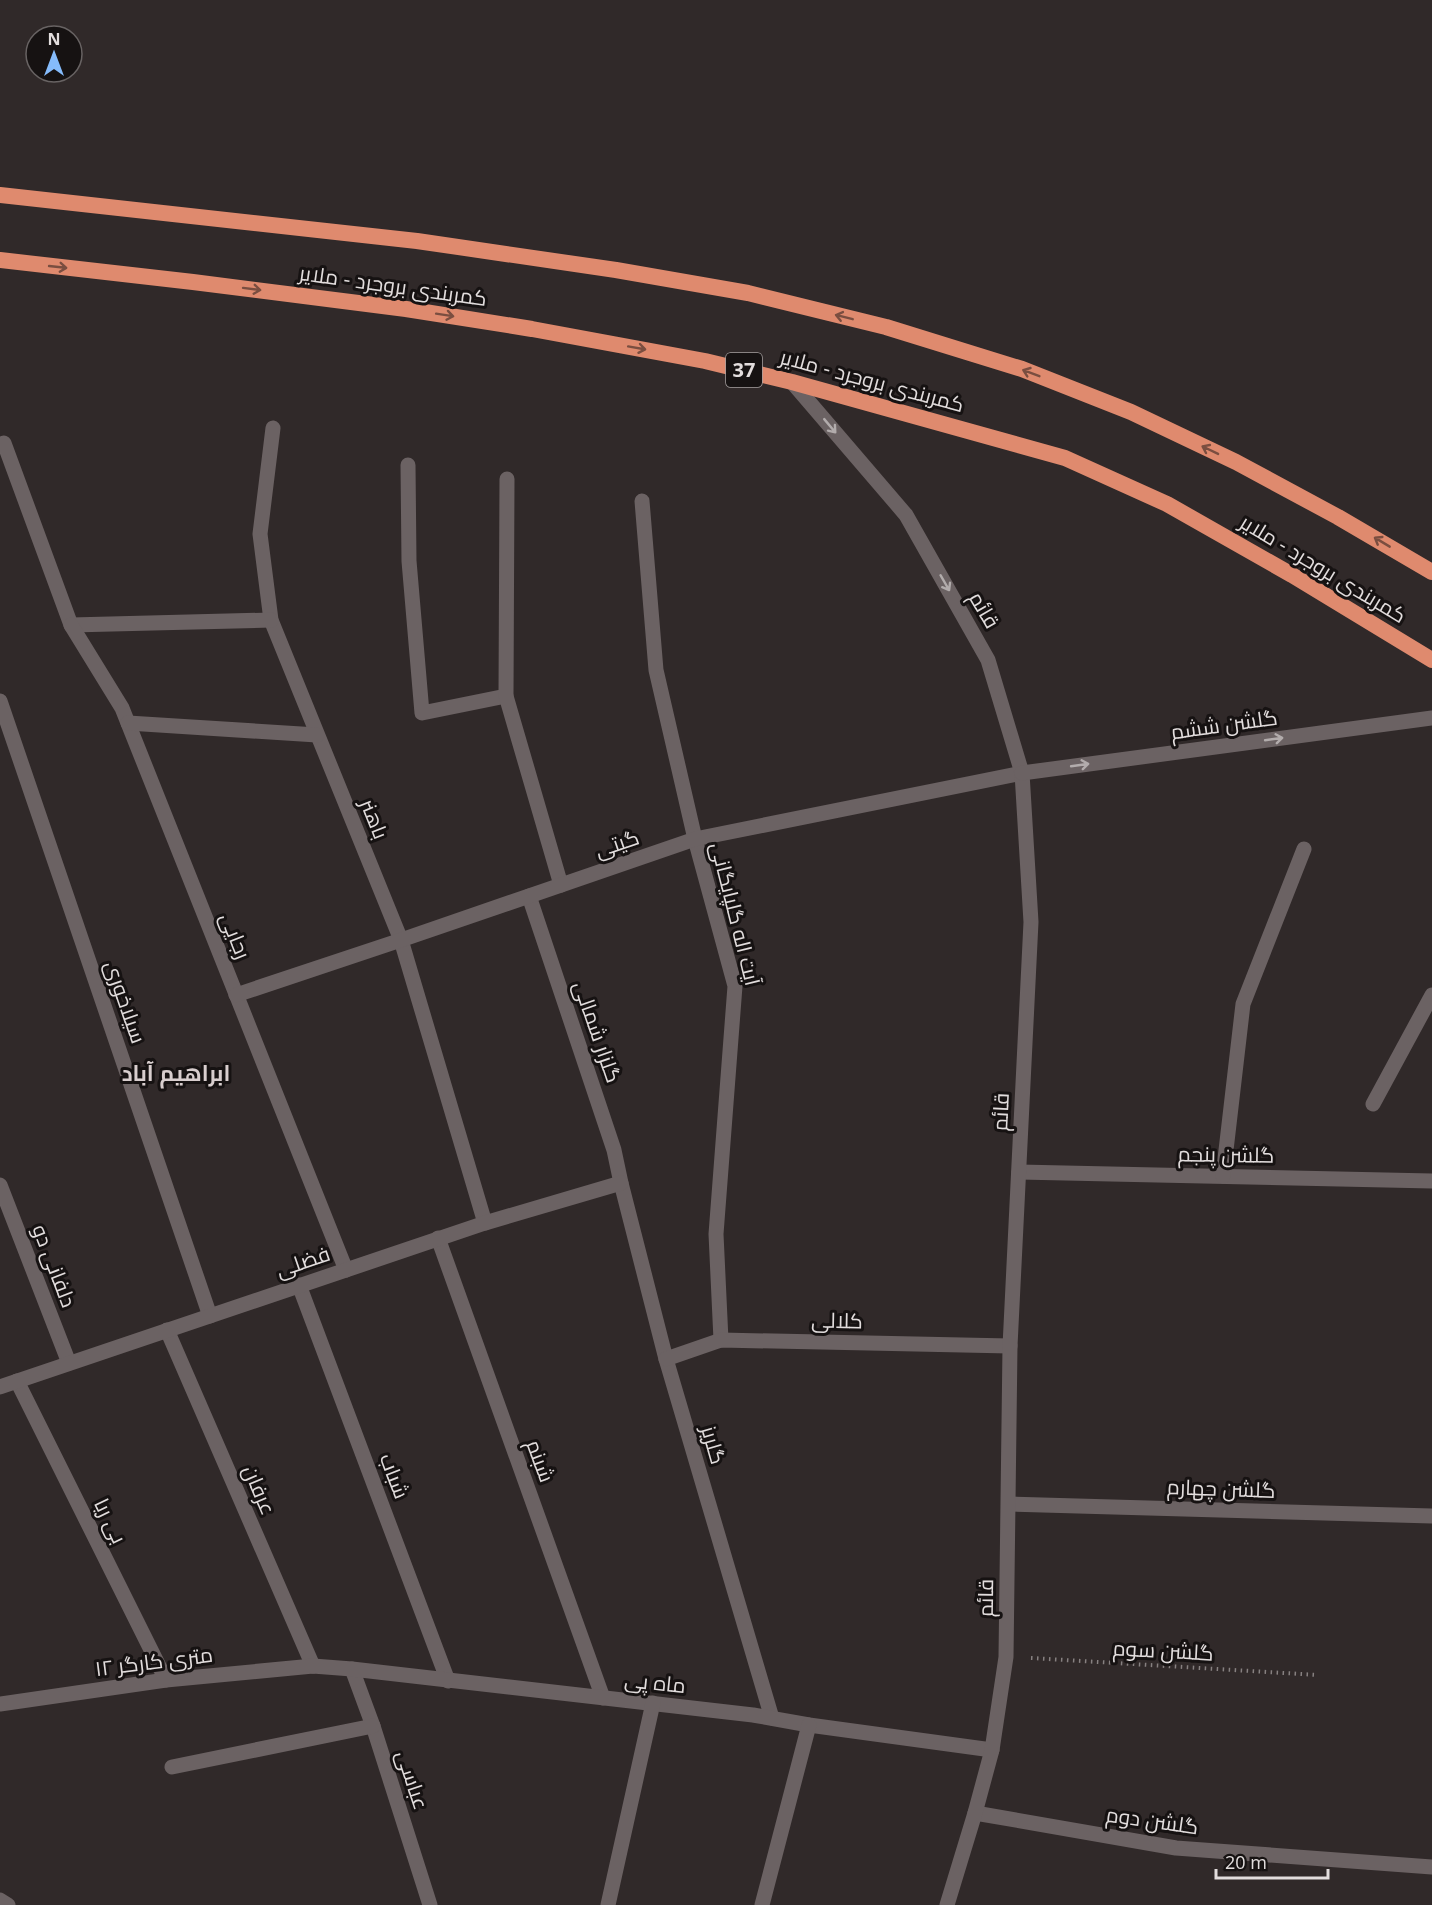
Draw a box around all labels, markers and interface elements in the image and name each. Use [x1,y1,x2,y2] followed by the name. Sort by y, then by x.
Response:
[24,24,84,84] north arrow
[47,28,61,50] text: N
[296,258,489,312] street label: کمربندی بروجرد - ملایر
[48,261,68,272] one-way arrow
[241,284,261,295] one-way arrow
[435,310,454,321] one-way arrow
[835,310,854,322] one-way arrow
[776,342,967,418] street label: کمربندی بروجرد - ملایر
[627,343,647,354] one-way arrow
[726,353,762,387] road number: 37
[1022,367,1041,378] one-way arrow
[823,418,837,433] one-way arrow
[1201,443,1219,455] one-way arrow
[1234,507,1412,629] street label: کمربندی بروجرد - ملایر
[1374,536,1391,548] one-way arrow
[939,574,951,591] one-way arrow
[962,586,1007,634] street label: قائم
[1169,703,1279,746] street label: گلشن ششم
[1263,734,1283,745] one-way arrow
[1070,760,1090,771] one-way arrow
[354,793,396,843] street label: باهنر
[591,822,643,864] street label: گیتی
[705,839,767,989] street label: آیت اله گلپایگانی
[214,908,258,963] street label: رجایی
[99,957,153,1047] street label: سیلاخوری
[568,977,628,1086] street label: گلزار شمالی
[122,1057,230,1089] district label: ابراهیم آباد
[985,1092,1016,1132] street label: قائم
[1177,1139,1275,1170] street label: گلشن پنجم
[26,1220,84,1311] street label: دلفانی دو
[272,1239,334,1283] street label: فضلی
[811,1306,863,1334] street label: کلالی
[695,1421,733,1467] street label: گلریز
[519,1435,562,1486] street label: شبنم
[374,1449,416,1502] street label: شباب
[237,1460,283,1519] street label: عرفان
[1166,1472,1276,1505] street label: گلشن چهارم
[88,1493,134,1548] street label: بی ریا
[971,1579,1000,1617] street label: قائم
[1112,1633,1214,1668] street label: گلشن سوم
[93,1640,214,1682] street label: ۱۲ متری کارگر
[623,1665,687,1700] street label: ماه پی
[390,1746,436,1813] street label: عباسی
[1104,1800,1200,1841] street label: گلشن دوم
[1216,1842,1328,1880] scale bar
[1225,1850,1267,1874] text: 20 m

